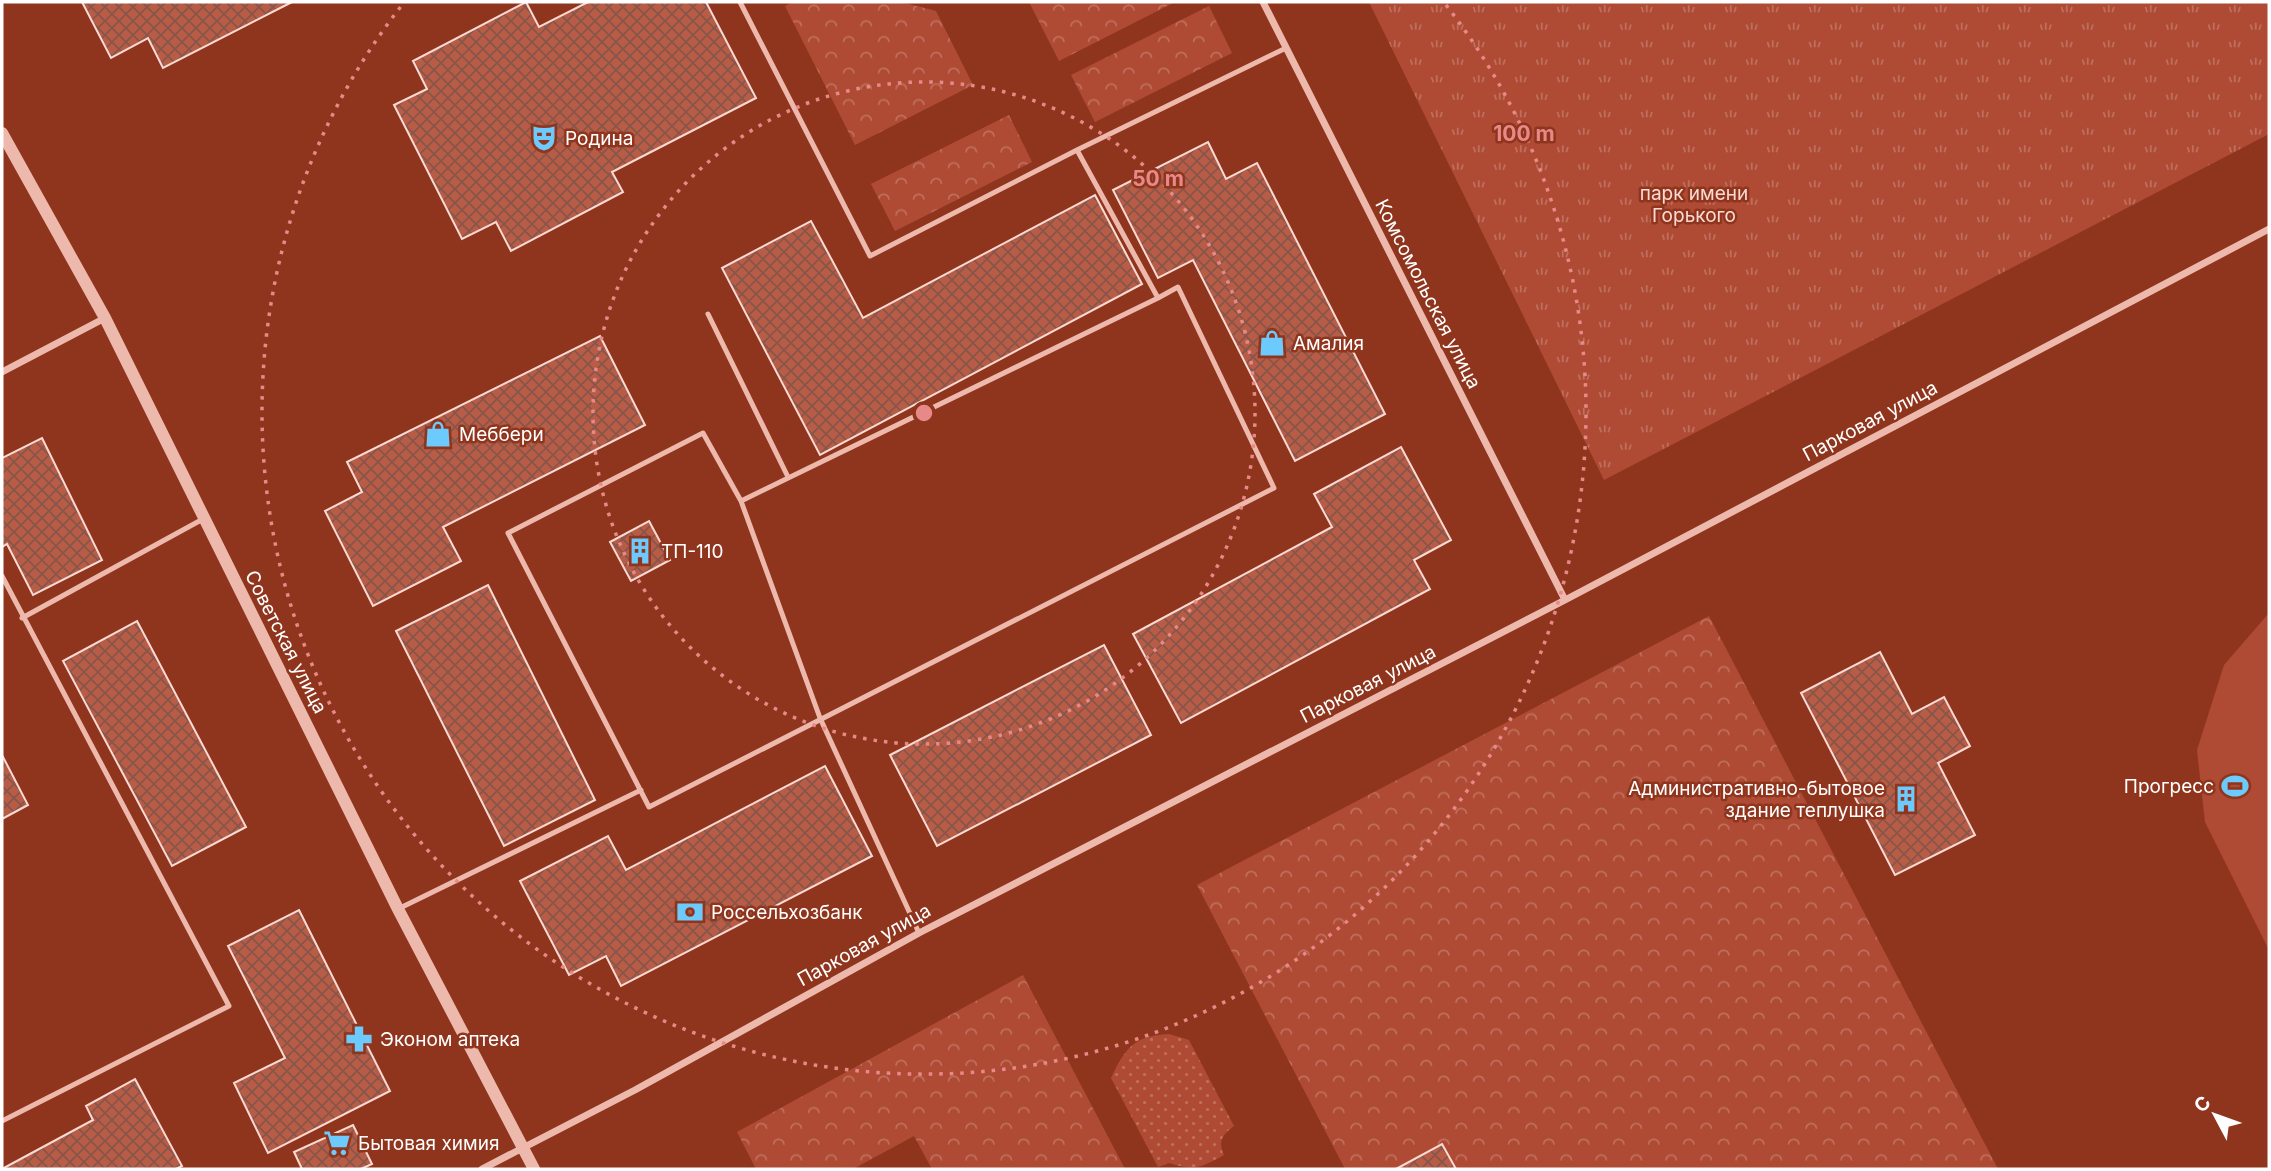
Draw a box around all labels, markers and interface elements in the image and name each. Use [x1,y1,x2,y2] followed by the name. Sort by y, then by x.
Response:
[1493,121,1555,146] text: 100 m
[529,123,559,153] theatre icon: Родина
[565,127,634,150] place label: Родина
[1132,166,1184,191] text: 50 m
[1640,182,1748,227] park label: парк имени Горького
[1370,195,1486,393] street label: Комсомольская улица
[1257,328,1287,358] shop icon: Амалия
[1293,332,1364,355] place label: Амалия
[1799,376,1941,466] street label: Парковая улица
[912,401,936,425] centre of rings
[423,419,453,449] shop icon: Меббери
[459,423,544,446] place label: Меббери
[625,536,655,566] building icon: ТП-110
[661,540,724,563] place label: ТП-110
[240,567,332,717] street label: Советская улица
[1296,640,1440,728] street label: Парковая улица
[2220,771,2250,801] sports icon: Прогресс
[2124,775,2214,798] place label: Прогресс
[1628,777,1885,822] place label: Административно-бытовое здание теплушка
[1891,784,1921,814] building icon: Административно-бытовое здание теплушка
[675,897,705,927] bank icon: Россельхозбанк
[793,899,935,991] street label: Парковая улица
[711,901,863,924] place label: Россельхозбанк
[344,1024,374,1054] pharmacy icon: Эконом аптека
[380,1028,520,1051] place label: Эконом аптека
[2180,1080,2250,1150] north arrow
[2189,1091,2216,1117] text: С
[322,1128,352,1158] supermarket icon: Бытовая химия
[358,1132,499,1155] place label: Бытовая химия

